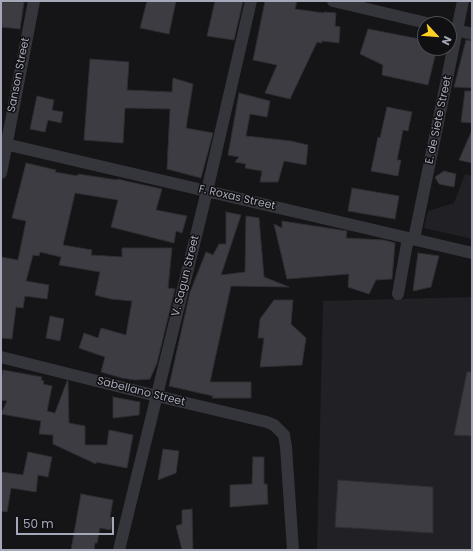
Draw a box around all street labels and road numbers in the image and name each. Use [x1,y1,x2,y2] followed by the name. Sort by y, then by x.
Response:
[5,36,33,114] street label: Sanson Street
[423,75,455,165] street label: E. de Siete Street
[197,183,277,213] street label: F. Roxas Street
[170,234,202,318] street label: V. Sagun Street
[96,375,186,409] street label: Sabellano Street

